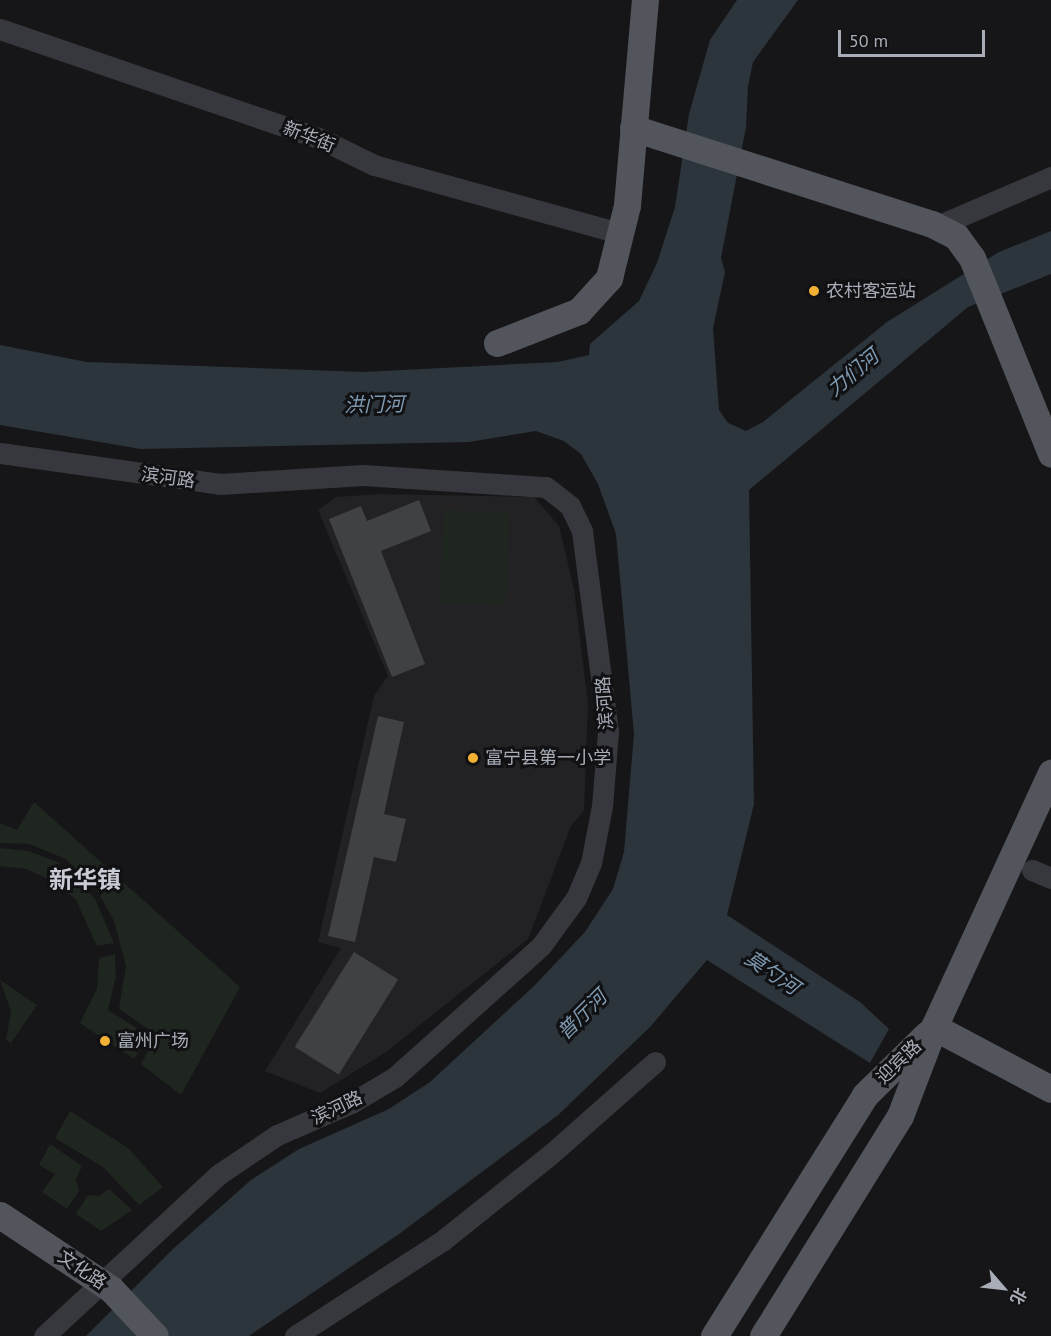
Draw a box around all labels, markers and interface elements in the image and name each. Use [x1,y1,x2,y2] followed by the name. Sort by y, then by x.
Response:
[841,18,988,56] scale bar
[849,29,888,52] text: 50 m
[280,117,338,157] street label: 新华街
[826,280,916,302] place label: 农村客运站
[807,284,821,298] marker: 农村客运站
[822,345,884,401] water label: 力们河
[344,392,404,418] water label: 洪门河
[140,464,196,492] street label: 滨河路
[592,675,618,731] street label: 滨河路
[485,747,611,769] place label: 富宁县第一小学
[466,751,480,765] marker: 富宁县第一小学
[49,866,121,894] district label: 新华镇
[740,946,804,1000] water label: 莫勺河
[552,985,612,1045] water label: 普厅河
[117,1030,189,1052] place label: 富州广场
[98,1034,112,1048] marker: 富州广场
[872,1035,926,1089] street label: 迎宾路
[308,1087,366,1129] street label: 滨河路
[54,1246,110,1294] street label: 文化路
[973,1258,1033,1318] north arrow
[1006,1285,1031,1308] text: 北

